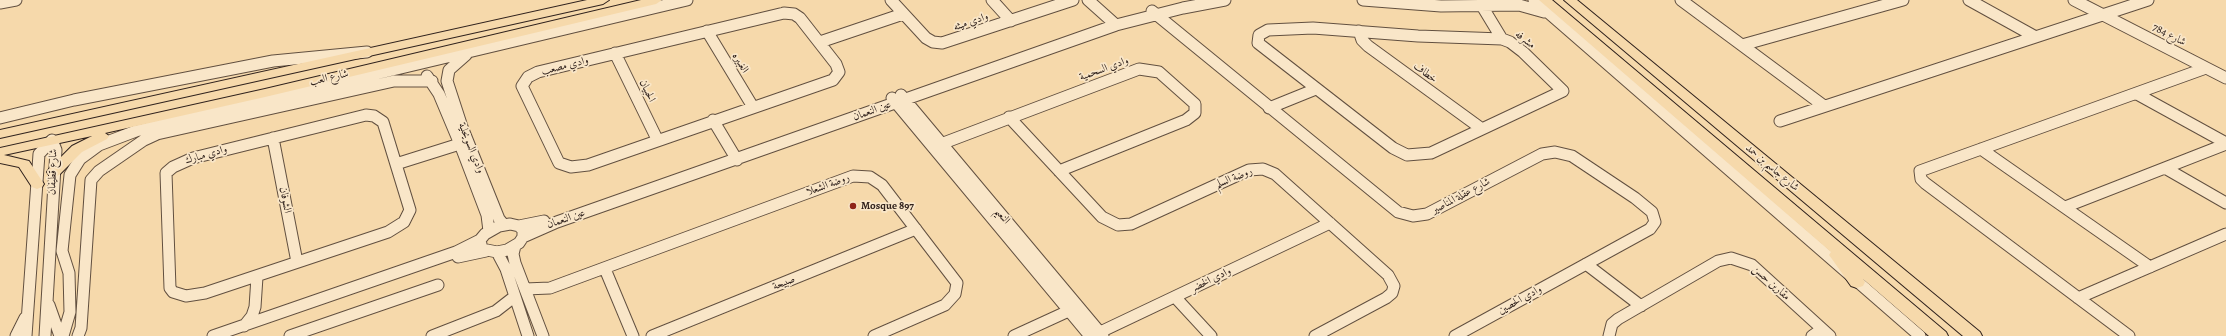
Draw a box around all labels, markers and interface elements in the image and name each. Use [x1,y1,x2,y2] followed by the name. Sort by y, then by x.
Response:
[952,10,990,34] street label: وادي ميثه
[2150,21,2188,49] street label: شارع 784
[1512,28,1538,52] street label: مشرفه
[729,51,751,75] street label: الغبيره
[540,54,590,78] street label: وادي مصعب
[1078,54,1130,84] street label: وادي السحمية
[1410,60,1440,86] street label: خطاف
[308,67,350,89] street label: شارع العب
[636,78,658,104] street label: الحبيان
[851,98,893,124] street label: عين النعمان
[455,121,487,175] street label: وادي السويحلية
[1742,142,1802,194] street label: شارع جاسم بن حمد
[183,143,229,167] street label: وادي مبارك
[46,149,60,195] street label: شارع قطيفان
[1214,165,1254,191] street label: روضة السلم
[805,171,851,199] street label: روضة الشعلا
[1429,175,1493,217] street label: شارع عقلة المناصير
[276,186,294,214] street label: الشوفان
[861,199,914,213] place label: Mosque 897
[848,201,858,211] marker: Mosque 897
[991,205,1013,227] street label: النعيم
[545,206,587,232] street label: عين النعمان
[1749,263,1793,303] street label: مقارين حسن
[1189,265,1233,295] street label: وادي الخضر
[771,273,797,293] street label: صبيحة
[1496,283,1544,317] street label: وادي الحصين

